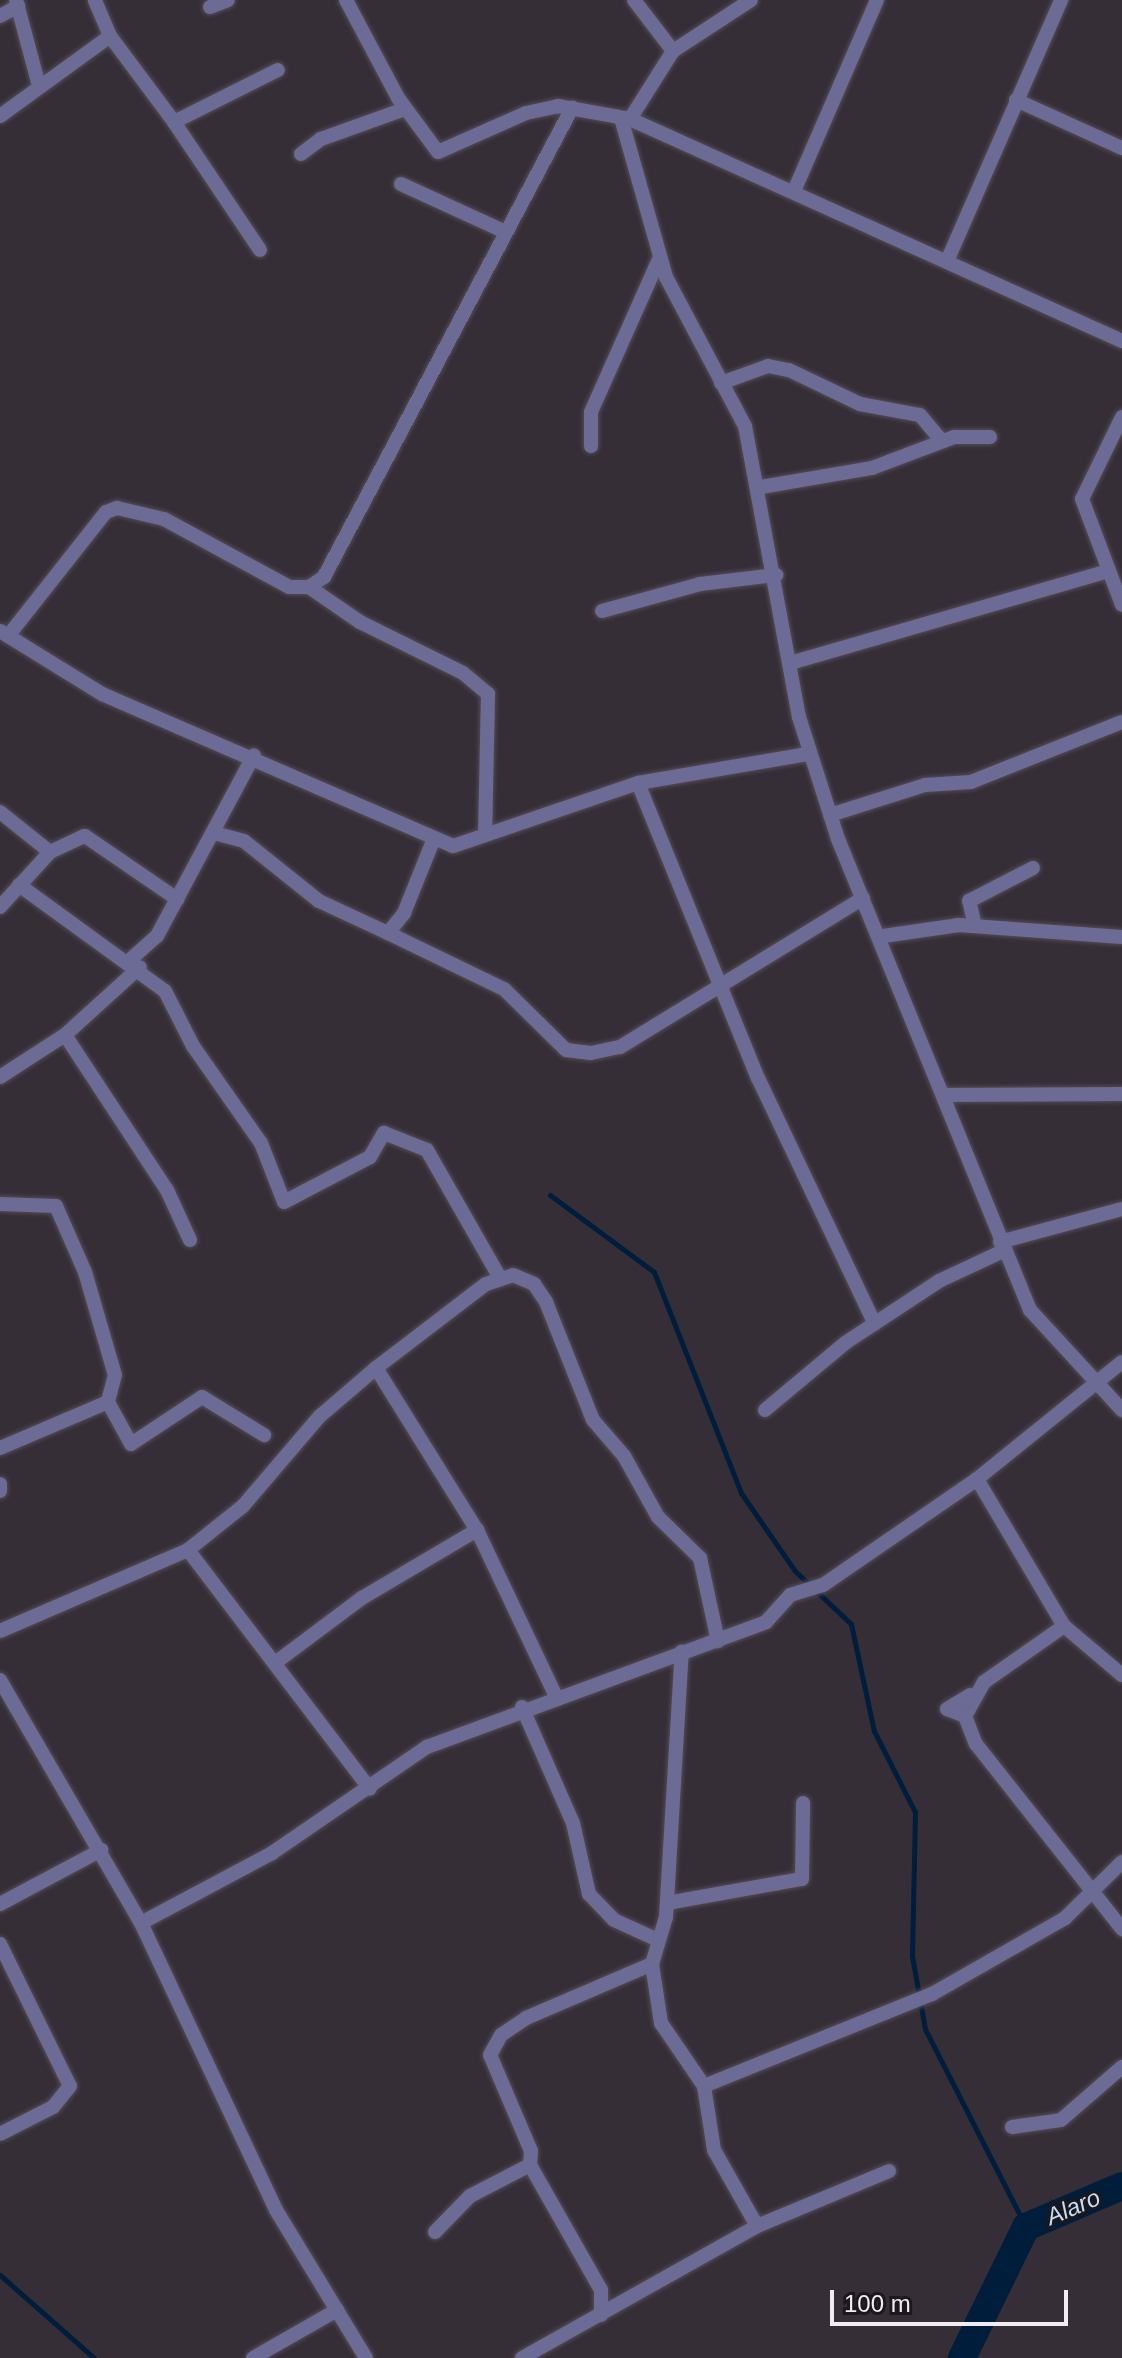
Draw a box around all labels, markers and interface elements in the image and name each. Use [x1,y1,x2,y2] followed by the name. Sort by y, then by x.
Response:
[1042,2183,1104,2231] water label: Alaro
[834,2274,1072,2324] scale bar
[844,2290,911,2317] text: 100 m

